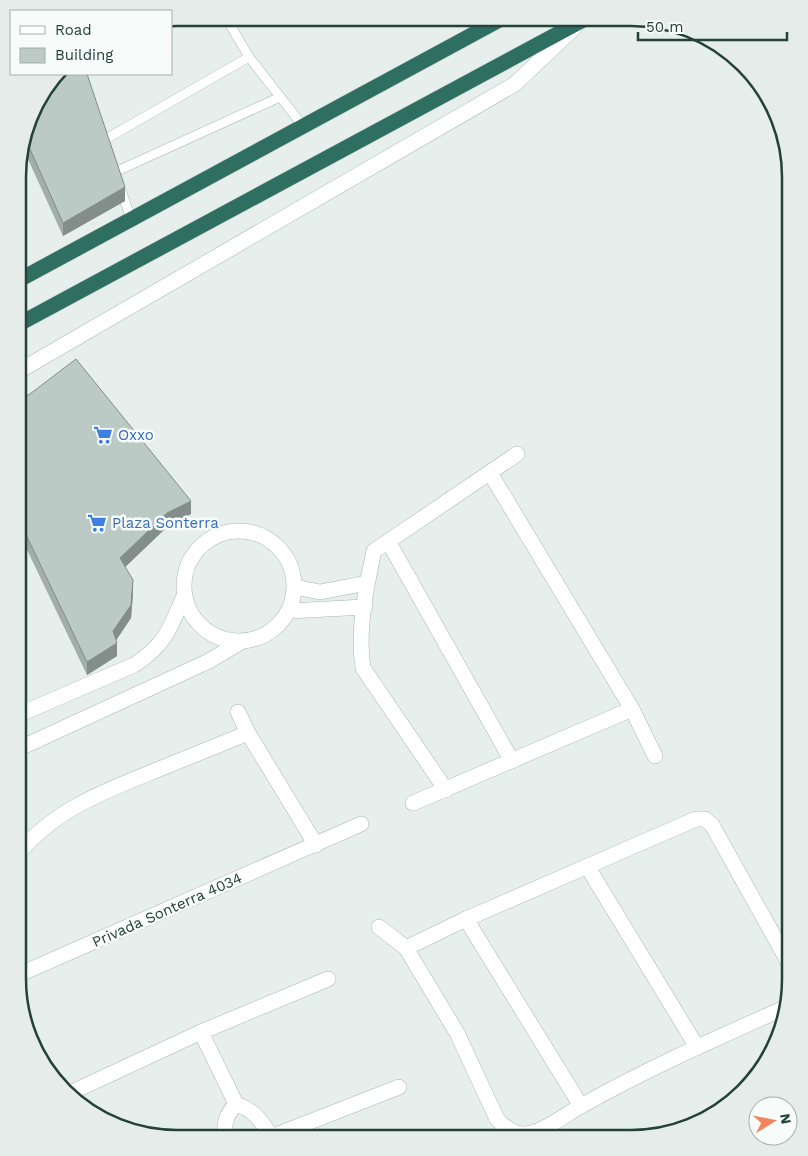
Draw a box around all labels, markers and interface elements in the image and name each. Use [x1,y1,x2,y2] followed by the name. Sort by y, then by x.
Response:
[10,10,172,75] legend
[638,10,787,42] scale bar
[646,18,683,36] text: 50 m
[55,21,92,39] text: Road
[55,46,113,64] text: Building
[92,424,114,446] supermarket icon: Oxxo
[118,426,154,444] place label: Oxxo
[86,512,108,534] supermarket icon: Plaza Sonterra
[112,514,219,532] place label: Plaza Sonterra
[89,869,245,951] street label: Privada Sonterra 4034
[748,1096,798,1146] north arrow
[777,1112,795,1125] text: N

